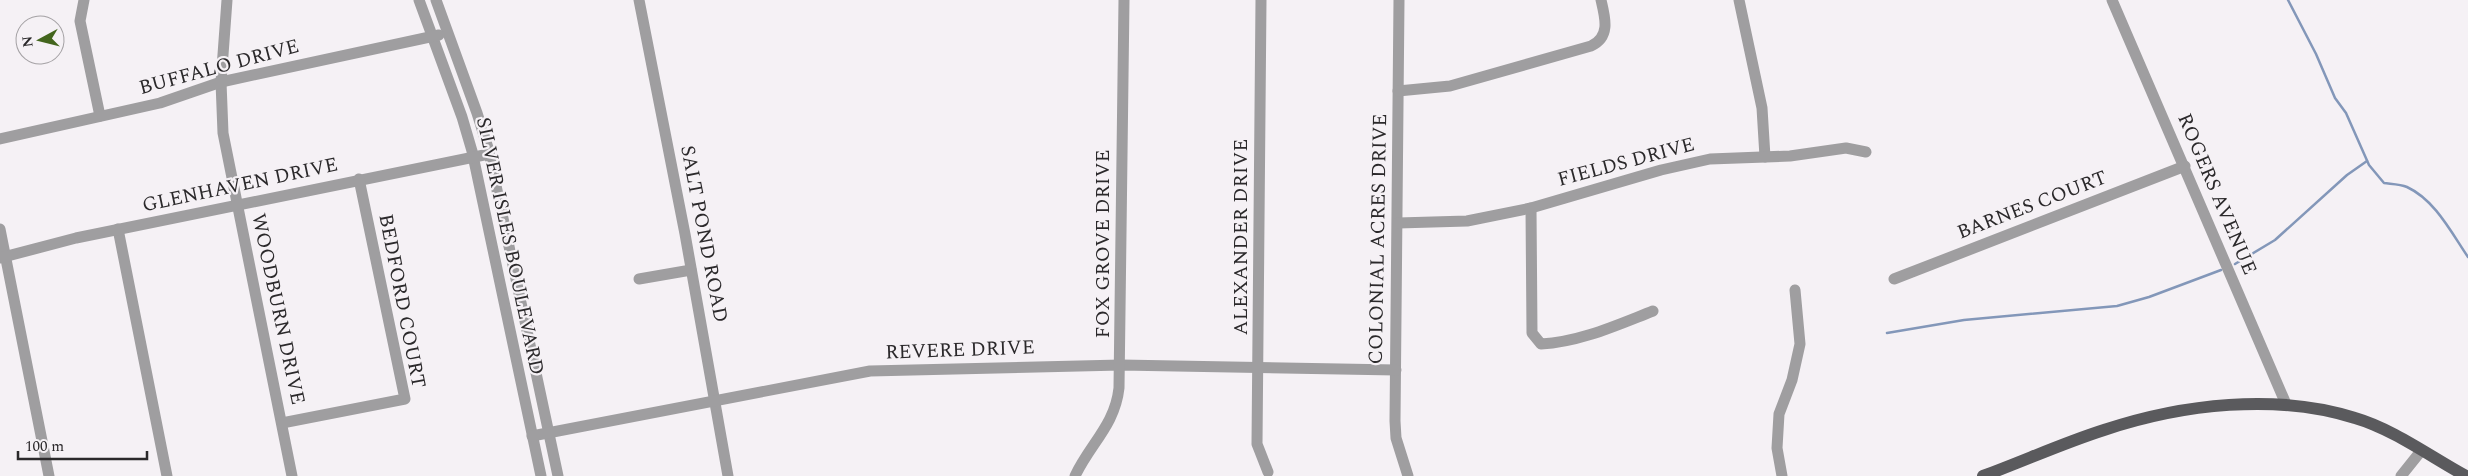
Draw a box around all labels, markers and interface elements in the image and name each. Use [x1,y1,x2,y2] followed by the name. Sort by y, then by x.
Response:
[15,15,65,65] north arrow
[136,31,302,103] street label: BUFFALO DRIVE
[16,35,39,48] text: N
[2169,109,2265,279] street label: ROGERS AVENUE
[1361,113,1395,365] street label: COLONIAL ACRES DRIVE
[468,114,552,378] street label: SILVER ISLES BOULEVARD
[1554,129,1698,195] street label: FIELDS DRIVE
[1226,139,1256,335] street label: ALEXANDER DRIVE
[672,143,736,325] street label: SALT POND ROAD
[139,150,341,220] street label: GLENHAVEN DRIVE
[1088,150,1118,338] street label: FOX GROVE DRIVE
[1953,163,2111,247] street label: BARNES COURT
[243,211,313,407] street label: WOODBURN DRIVE
[370,211,434,391] street label: BEDFORD COURT
[885,332,1035,368] street label: REVERE DRIVE
[18,428,146,460] scale bar
[25,435,64,458] text: 100 m

